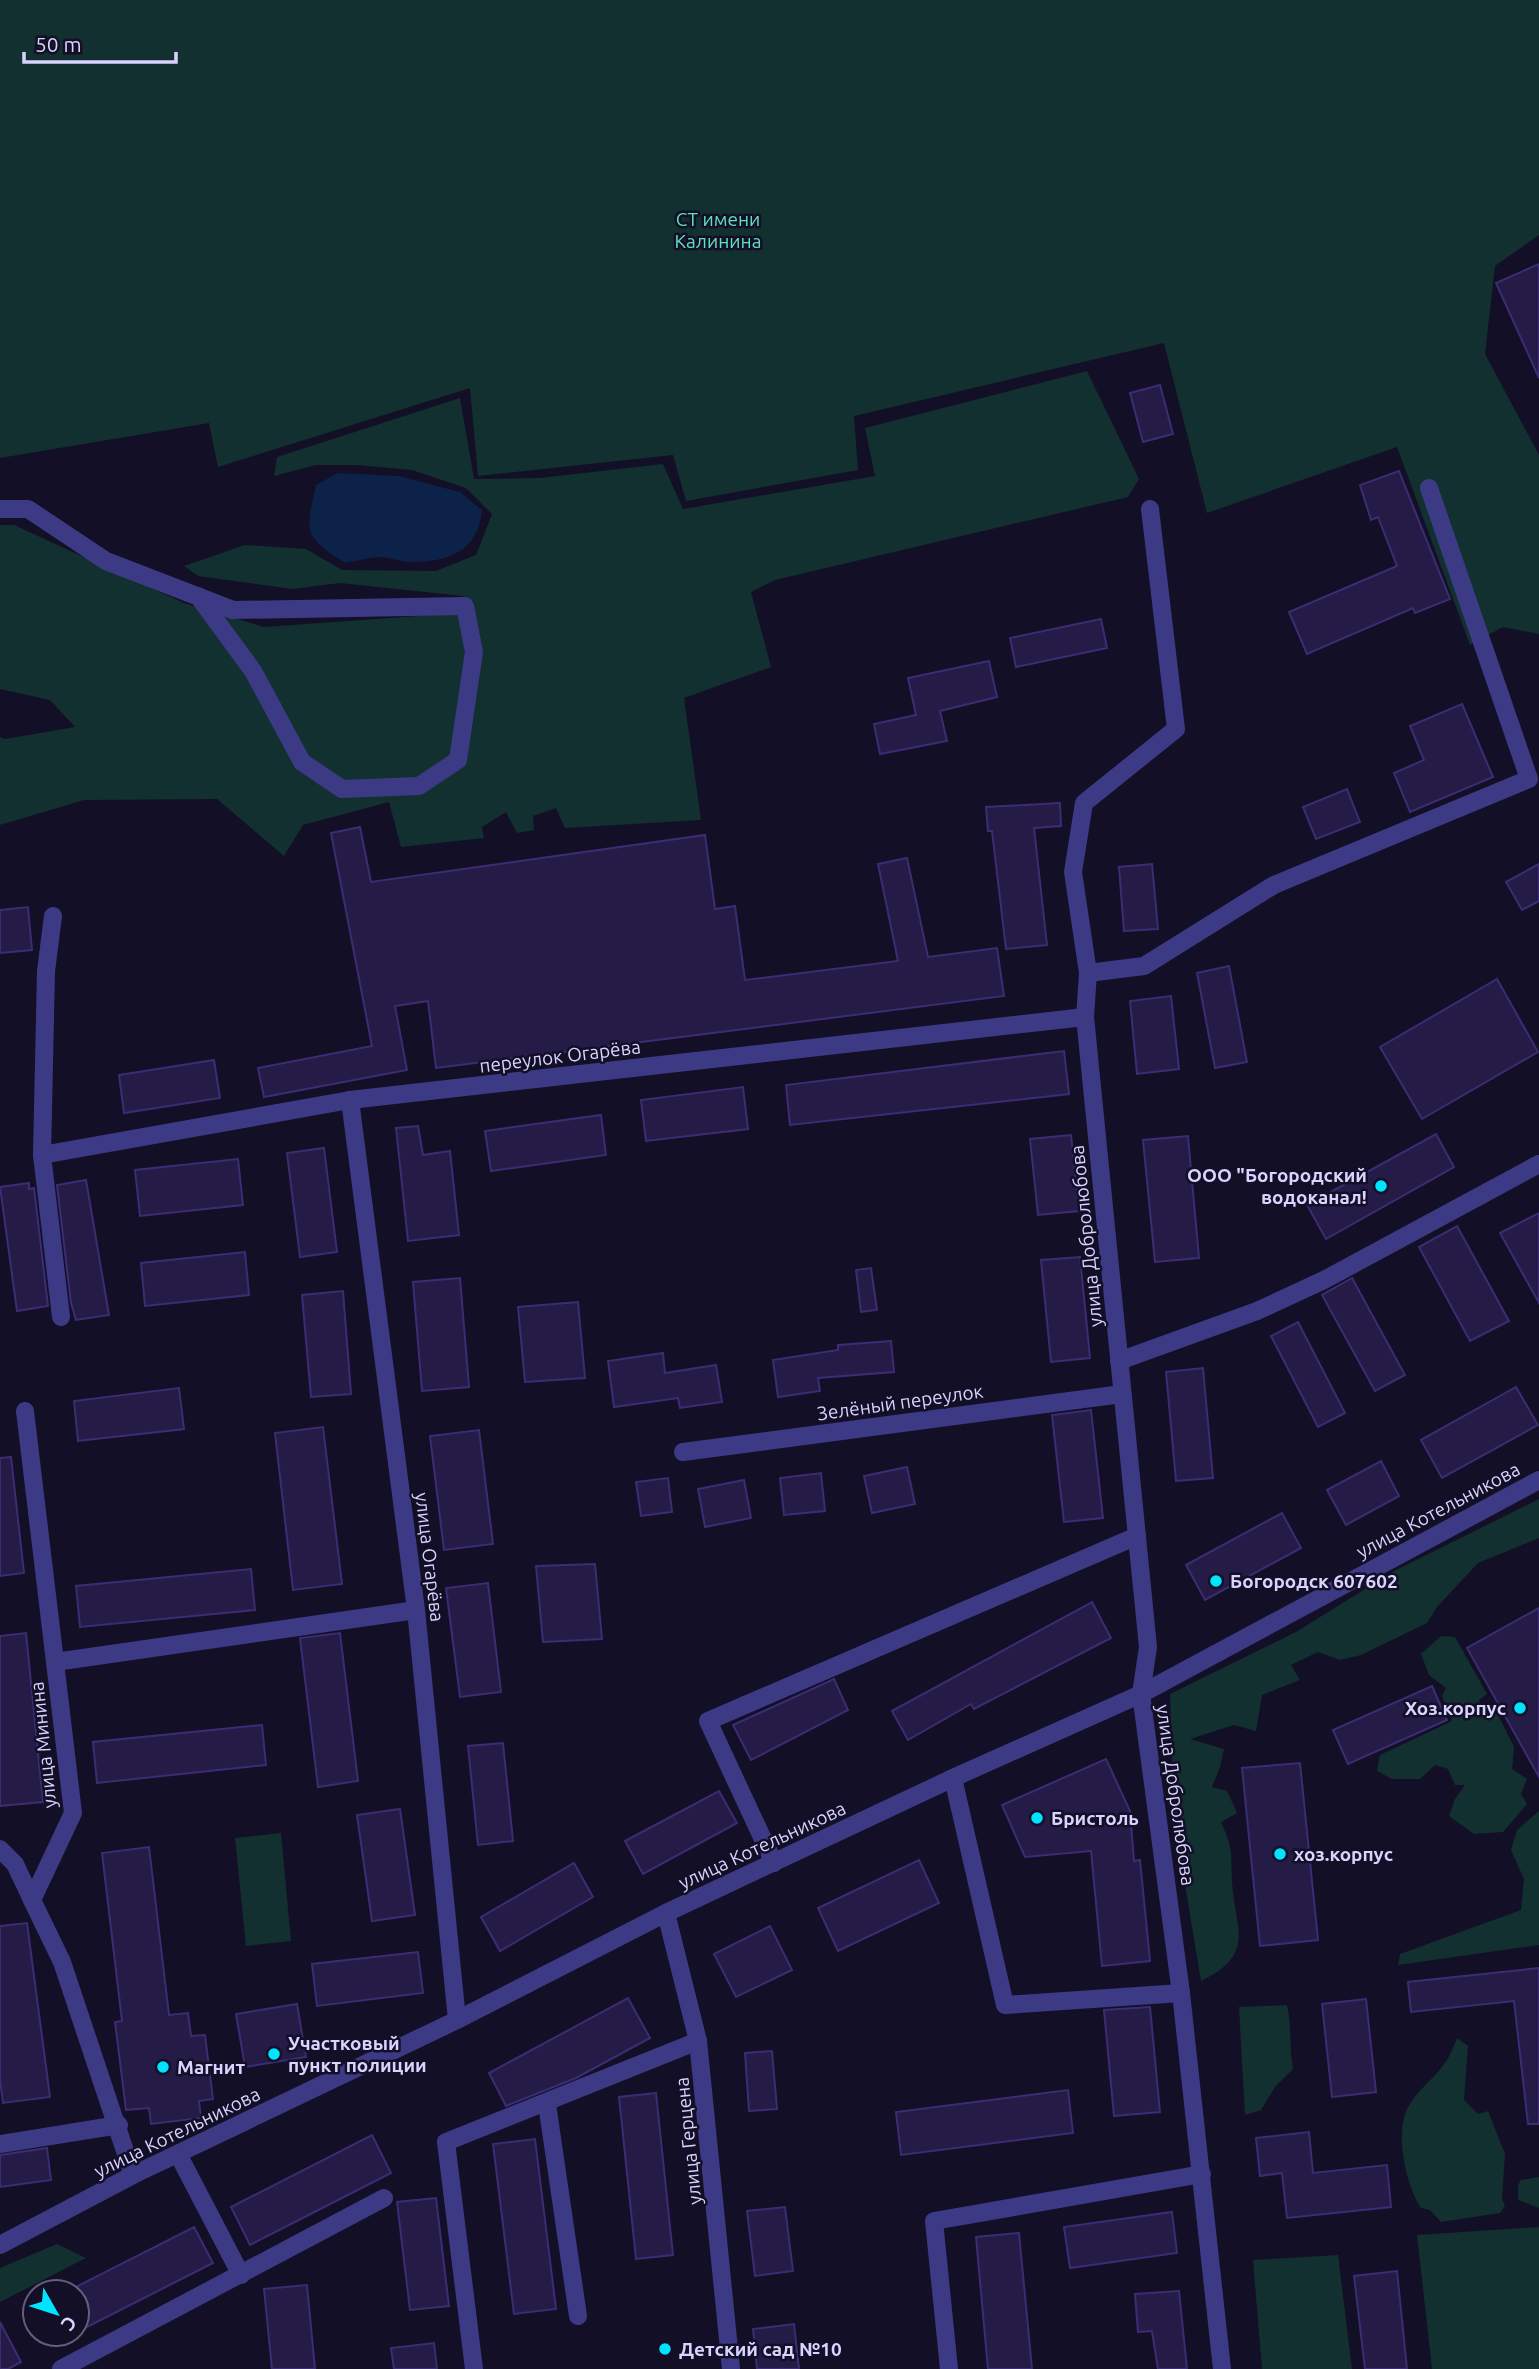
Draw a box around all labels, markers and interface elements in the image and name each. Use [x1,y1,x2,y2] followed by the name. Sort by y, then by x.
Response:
[24,21,177,65] scale bar
[35,32,82,56] text: 50 m
[675,208,761,252] park label: СТ имени Калинина
[478,1035,642,1077] street label: переулок Огарёва
[1066,1144,1106,1328] street label: улица Добролюбова
[1187,1164,1367,1208] place label: ООО "Богородский водоканал!
[1373,1178,1389,1194] marker: ООО "Богородский водоканал!
[816,1379,985,1425] street label: Зелёный переулок
[1353,1458,1523,1562] street label: улица Котельникова
[411,1491,449,1623] street label: улица Огарёва
[1230,1570,1398,1592] place label: Богородск 607602
[1208,1573,1224,1589] marker: Богородск 607602
[25,1681,61,1809] street label: улица Минина
[1405,1697,1506,1719] place label: Хоз.корпус
[1512,1700,1528,1716] marker: Хоз.корпус
[1152,1703,1200,1887] street label: улица Добролюбова
[675,1797,849,1893] street label: улица Котельникова
[1051,1807,1139,1829] place label: Бристоль
[1029,1810,1045,1826] marker: Бристоль
[1294,1843,1393,1865] place label: хоз.корпус
[1272,1846,1288,1862] marker: хоз.корпус
[288,2032,427,2076] place label: Участковый пункт полиции
[266,2046,282,2062] marker: Участковый пункт полиции
[177,2056,245,2078] place label: Магнит
[155,2059,171,2075] marker: Магнит
[670,2076,706,2206] street label: улица Герцена
[90,2082,264,2182] street label: улица Котельникова
[21,2278,91,2348] north arrow
[57,2312,82,2335] text: С
[679,2338,842,2360] place label: Детский сад №10
[657,2341,673,2357] marker: Детский сад №10

